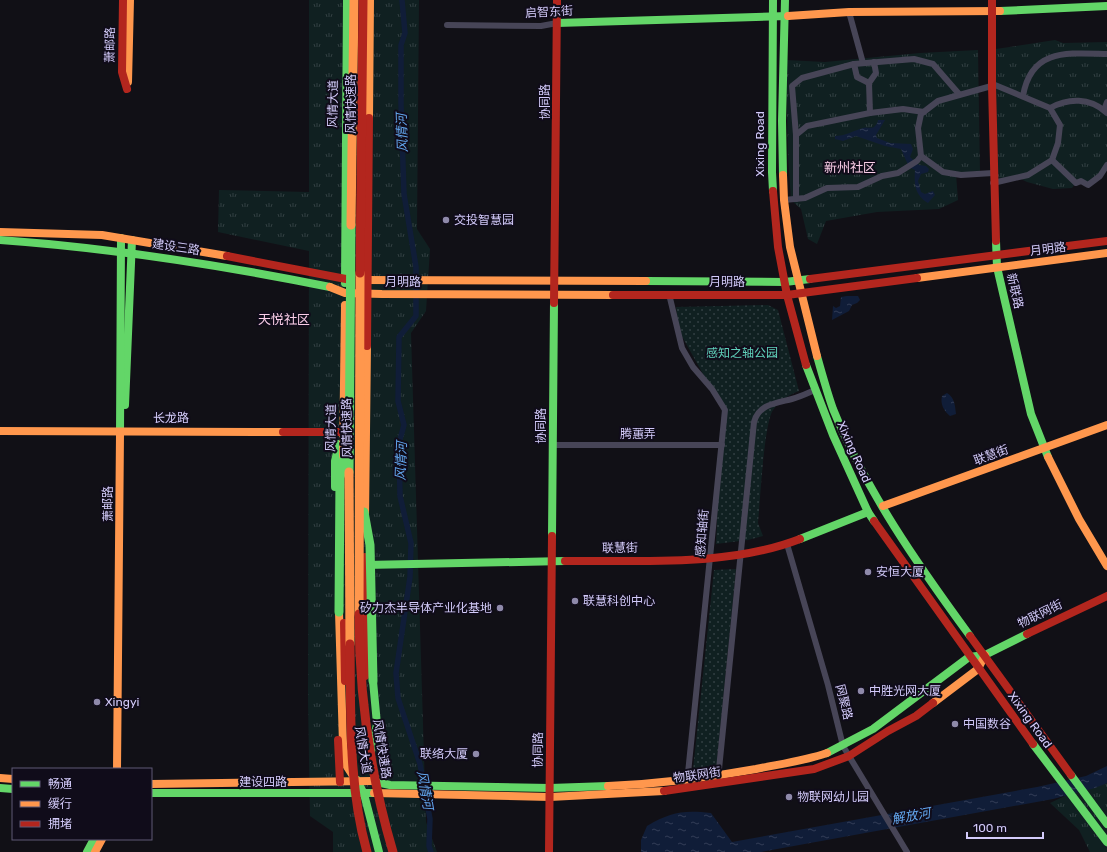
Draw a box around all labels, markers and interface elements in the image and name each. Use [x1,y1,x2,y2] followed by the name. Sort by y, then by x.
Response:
[525,4,573,20] street label: 启智东街
[103,27,117,63] street label: 萧邮路
[344,74,358,134] street label: 风情快速路
[326,80,340,128] street label: 风情大道
[538,84,552,120] street label: 协同路
[394,110,410,153] water label: 风情河
[753,111,767,177] street label: Xixing Road
[824,160,876,175] district label: 新州社区
[454,213,514,227] place label: 交投智慧园
[441,215,451,225] marker: 交投智慧园
[151,237,201,257] street label: 建设三路
[1029,240,1067,258] street label: 月明路
[1004,272,1026,310] street label: 新联路
[385,275,421,289] street label: 月明路
[709,275,745,289] street label: 月明路
[258,312,310,327] district label: 天悦社区
[706,346,778,360] park label: 感知之轴公园
[339,398,355,458] street label: 风情快速路
[324,404,338,452] street label: 风情大道
[534,408,548,444] street label: 协同路
[153,411,189,425] street label: 长龙路
[834,419,874,485] street label: Xixing Road
[620,427,656,441] street label: 腾蕙弄
[393,438,409,481] water label: 风情河
[972,442,1010,468] street label: 联慧街
[101,486,115,522] street label: 萧邮路
[693,508,711,558] street label: 感知轴街
[602,541,638,555] street label: 联慧街
[876,565,924,579] place label: 安恒大厦
[863,567,873,577] marker: 安恒大厦
[583,594,655,608] place label: 联慧科创中心
[570,596,580,606] marker: 联慧科创中心
[1015,597,1065,631] street label: 物联网街
[360,601,492,615] place label: 矽力杰半导体产业化基地
[495,603,505,613] marker: 矽力杰半导体产业化基地
[833,683,855,721] street label: 网聚路
[869,684,941,698] place label: 中胜光网大厦
[856,686,866,696] marker: 中胜光网大厦
[1005,689,1055,751] street label: Xixing Road
[105,695,140,709] place label: Xingyi
[92,697,102,707] marker: Xingyi
[963,717,1011,731] place label: 中国数谷
[370,718,394,780] street label: 风情快速路
[950,719,960,729] marker: 中国数谷
[352,725,374,775] street label: 风情大道
[531,732,545,768] street label: 协同路
[420,747,468,761] place label: 联络大厦
[471,749,481,759] marker: 联络大厦
[672,765,722,785] street label: 物联网街
[12,768,152,840] legend
[414,769,436,813] water label: 风情河
[239,775,287,789] street label: 建设四路
[48,777,72,791] text: 畅通
[797,790,869,804] place label: 物联网幼儿园
[784,792,794,802] marker: 物联网幼儿园
[48,797,72,811] text: 缓行
[890,805,934,827] water label: 解放河
[967,814,1043,840] scale bar
[48,817,72,831] text: 拥堵
[973,821,1007,835] text: 100 m

